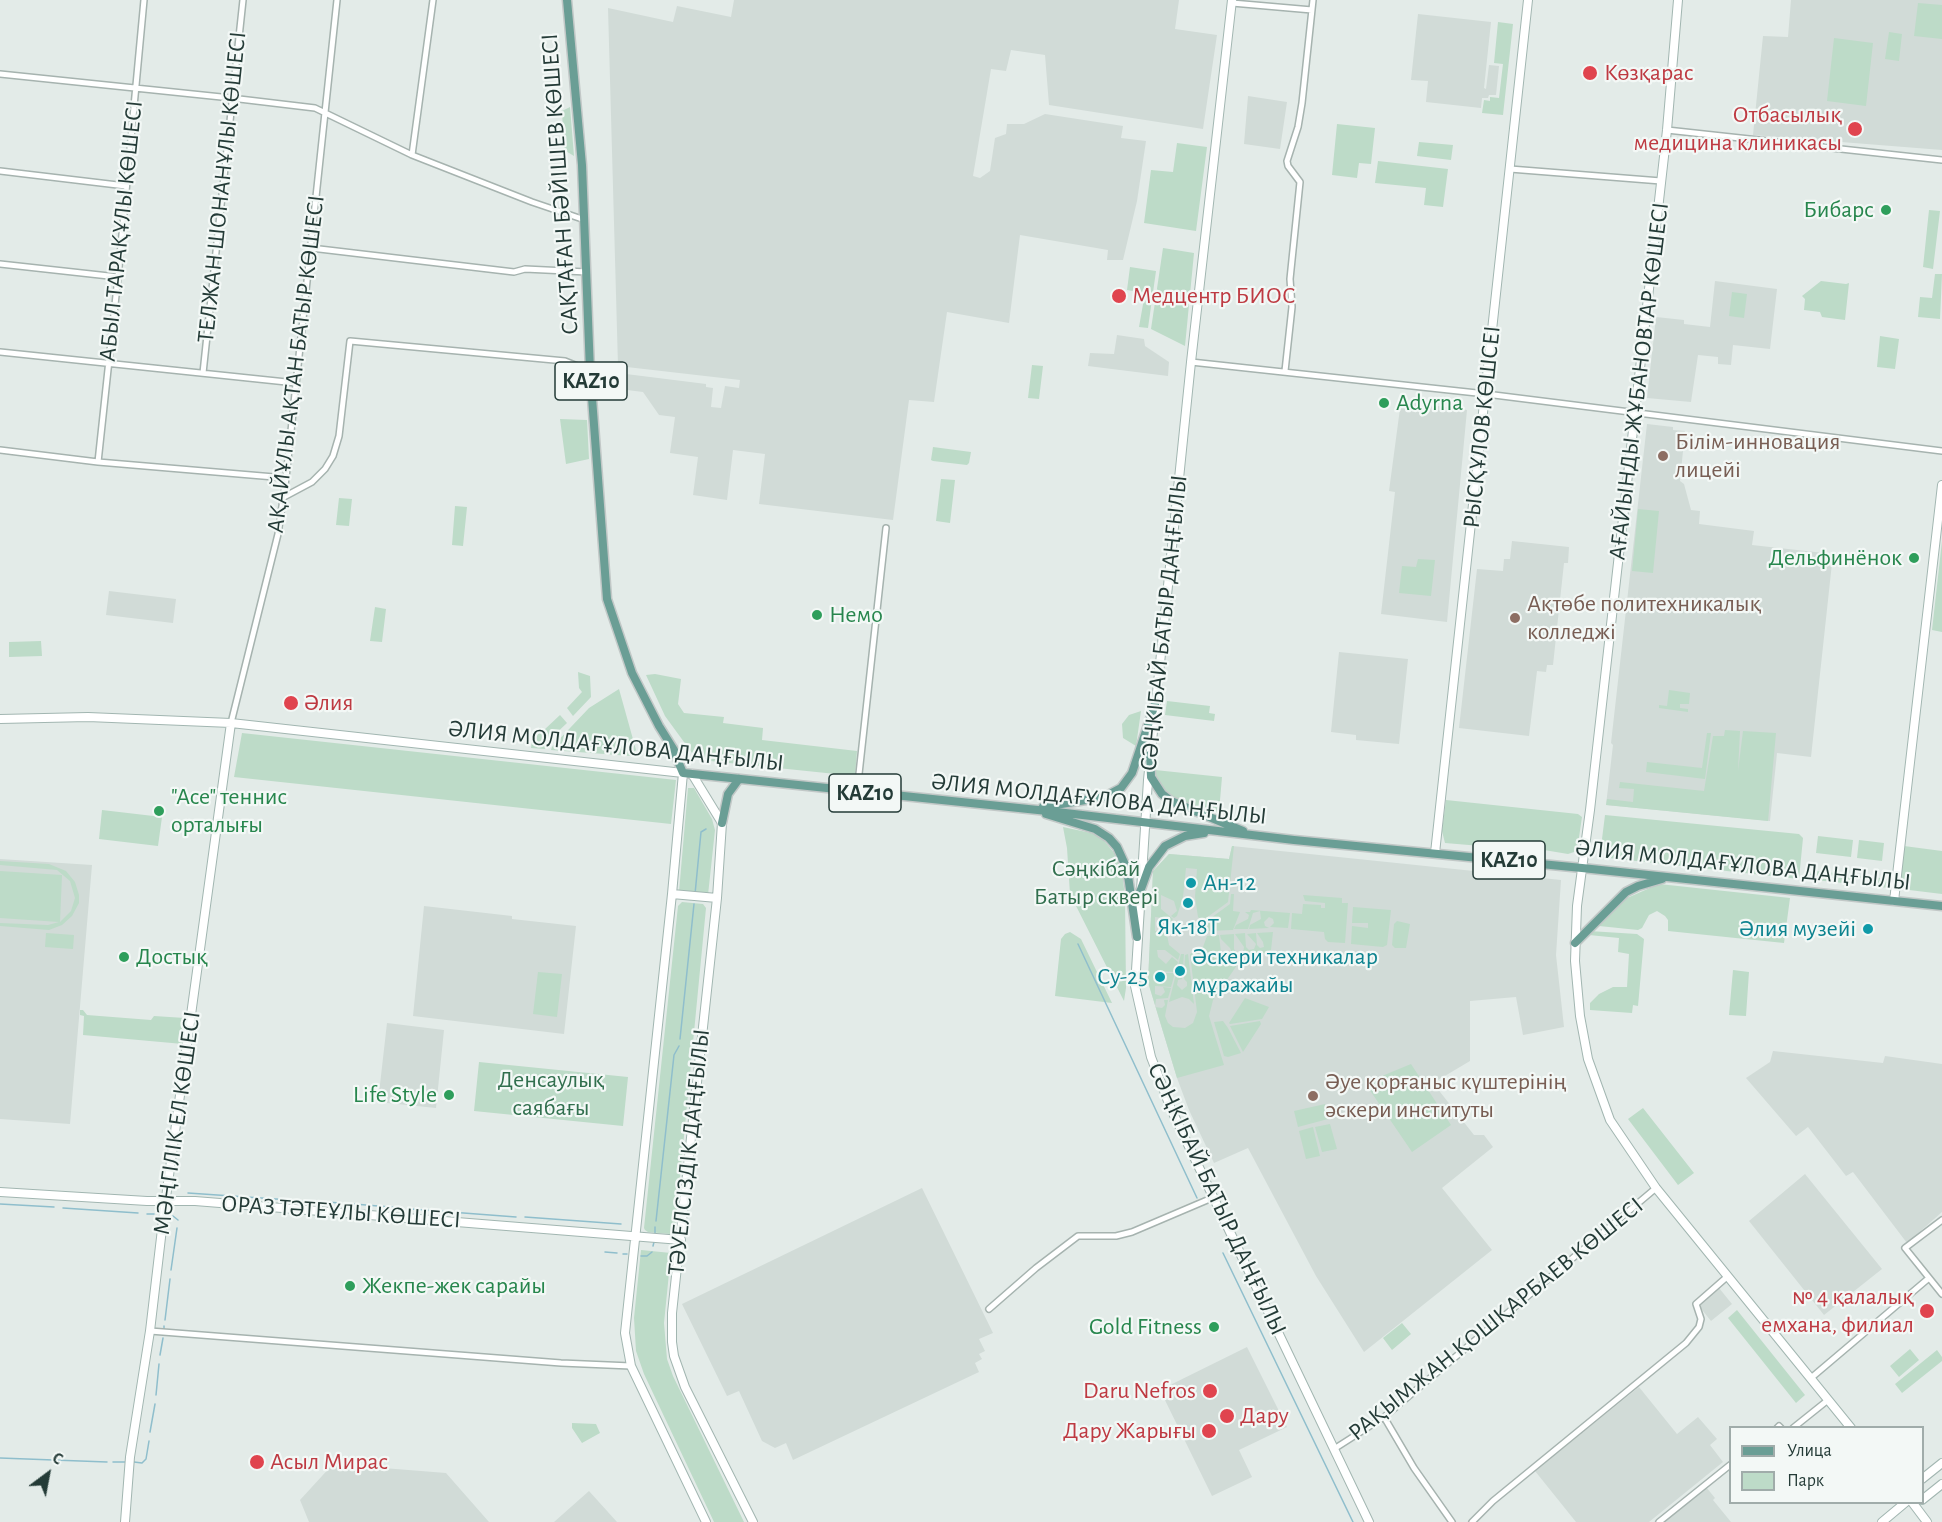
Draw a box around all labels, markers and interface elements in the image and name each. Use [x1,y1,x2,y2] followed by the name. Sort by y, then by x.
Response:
[191,30,253,344] street label: ТЕЛЖАН ШОНАНҰЛЫ КӨШЕСІ
[535,32,585,336] street label: САҚТАҒАН БӘЙІШЕВ КӨШЕСІ
[1604,59,1694,87] place label: Көзқарас
[1581,64,1599,82] marker: Көзқарас
[93,99,149,363] street label: АБЫЛ ТАРАҚҰЛЫ КӨШЕСІ
[1634,101,1842,157] place label: Отбасылық медицина клиникасы
[1846,120,1864,138] marker: Отбасылық медицина клиникасы
[261,193,331,535] street label: АҚАЙҰЛЫ АҚТАН БАТЫР КӨШЕСІ
[1803,196,1874,224] place label: Бибарс
[1603,200,1675,562] street label: АҒАЙЫНДЫ ЖҰБАНОВТАР КӨШЕСІ
[1879,203,1893,217] marker: Бибарс
[1132,282,1295,310] place label: Медцентр БИОС
[1110,287,1128,305] marker: Медцентр БИОС
[1457,324,1507,530] street label: РЫСҚҰЛОВ КӨШСЕІ
[555,362,627,400] road number: KAZ10
[1396,389,1463,417] place label: Adyrna
[1377,396,1391,410] marker: Adyrna
[1675,428,1841,484] place label: Білім-инновация лицейі
[1656,449,1670,463] marker: Білім-инновация лицейі
[1134,473,1194,773] street label: СӘҢКІБАЙ БАТЫР ДАҢҒЫЛЫ
[1768,544,1902,572] place label: Дельфинёнок
[1907,551,1921,565] marker: Дельфинёнок
[1527,590,1761,646] place label: Ақтөбе политехникалық колледжі
[829,601,883,629] place label: Немо
[810,608,824,622] marker: Немо
[1508,611,1522,625] marker: Ақтөбе политехникалық колледжі
[304,689,353,717] place label: Әлия
[282,694,300,712] marker: Әлия
[447,714,785,778] street label: ӘЛИЯ МОЛДАҒҰЛОВА ДАҢҒЫЛЫ
[930,767,1268,831] street label: ӘЛИЯ МОЛДАҒҰЛОВА ДАҢҒЫЛЫ
[829,774,901,812] road number: KAZ10
[171,783,287,839] place label: "Ace" теннис орталығы
[152,804,166,818] marker: "Ace" теннис орталығы
[1574,833,1912,897] street label: ӘЛИЯ МОЛДАҒҰЛОВА ДАҢҒЫЛЫ
[1473,841,1545,879] road number: KAZ10
[1034,855,1158,911] park label: Сәңкібай Батыр сквері
[1203,869,1256,897] place label: Ан-12
[1184,876,1198,890] marker: Ан-12
[1181,896,1195,910] marker: Як-18Т
[1157,913,1219,941] place label: Як-18Т
[1739,915,1856,943] place label: Әлия музейі
[1861,922,1875,936] marker: Әлия музейі
[136,943,208,971] place label: Достық
[1192,943,1378,999] place label: Әскери техникалар мұражайы
[117,950,131,964] marker: Достық
[1097,963,1148,991] place label: Су-25
[1173,964,1187,978] marker: Әскери техникалар мұражайы
[1153,970,1167,984] marker: Су-25
[147,1009,207,1237] street label: МӘҢГІЛІК ЕЛ КӨШЕСІ
[662,1027,716,1277] street label: ТӘУЕЛСІЗДІК ДАҢҒЫЛЫ
[1141,1058,1293,1340] street label: СӘҢКІБАЙ БАТЫР ДАҢҒЫЛЫ
[498,1066,604,1122] park label: Денсаулық саябағы
[1325,1068,1567,1124] place label: Әуе қорғаныс күштерінің әскери институты
[353,1081,437,1109] place label: Life Style
[442,1088,456,1102] marker: Life Style
[1306,1089,1320,1103] marker: Әуе қорғаныс күштерінің әскери институты
[220,1189,462,1235] street label: ОРАЗ ТӘТЕҰЛЫ КӨШЕСІ
[1343,1191,1649,1447] street label: РАҚЫМЖАН ҚОШҚАРБАЕВ КӨШЕСІ
[362,1272,546,1300] place label: Жекпе-жек сарайы
[343,1279,357,1293] marker: Жекпе-жек сарайы
[1761,1283,1914,1339] place label: № 4 қалалық емхана, филиал
[1918,1302,1936,1320] marker: № 4 қалалық емхана, филиал
[1089,1313,1202,1341] place label: Gold Fitness
[1207,1320,1221,1334] marker: Gold Fitness
[1083,1377,1196,1405] place label: Daru Nefros
[1201,1382,1219,1400] marker: Daru Nefros
[1240,1402,1289,1430] place label: Дару
[1218,1407,1236,1425] marker: Дару
[1063,1417,1196,1445] place label: Дару Жарығы
[1200,1422,1218,1440] marker: Дару Жарығы
[1729,1426,1924,1504] legend
[1787,1442,1832,1460] text: Улица
[18,1444,78,1504] north arrow
[270,1448,388,1476] place label: Асыл Мирас
[50,1450,66,1468] text: С
[248,1453,266,1471] marker: Асыл Мирас
[1787,1472,1824,1490] text: Парк

